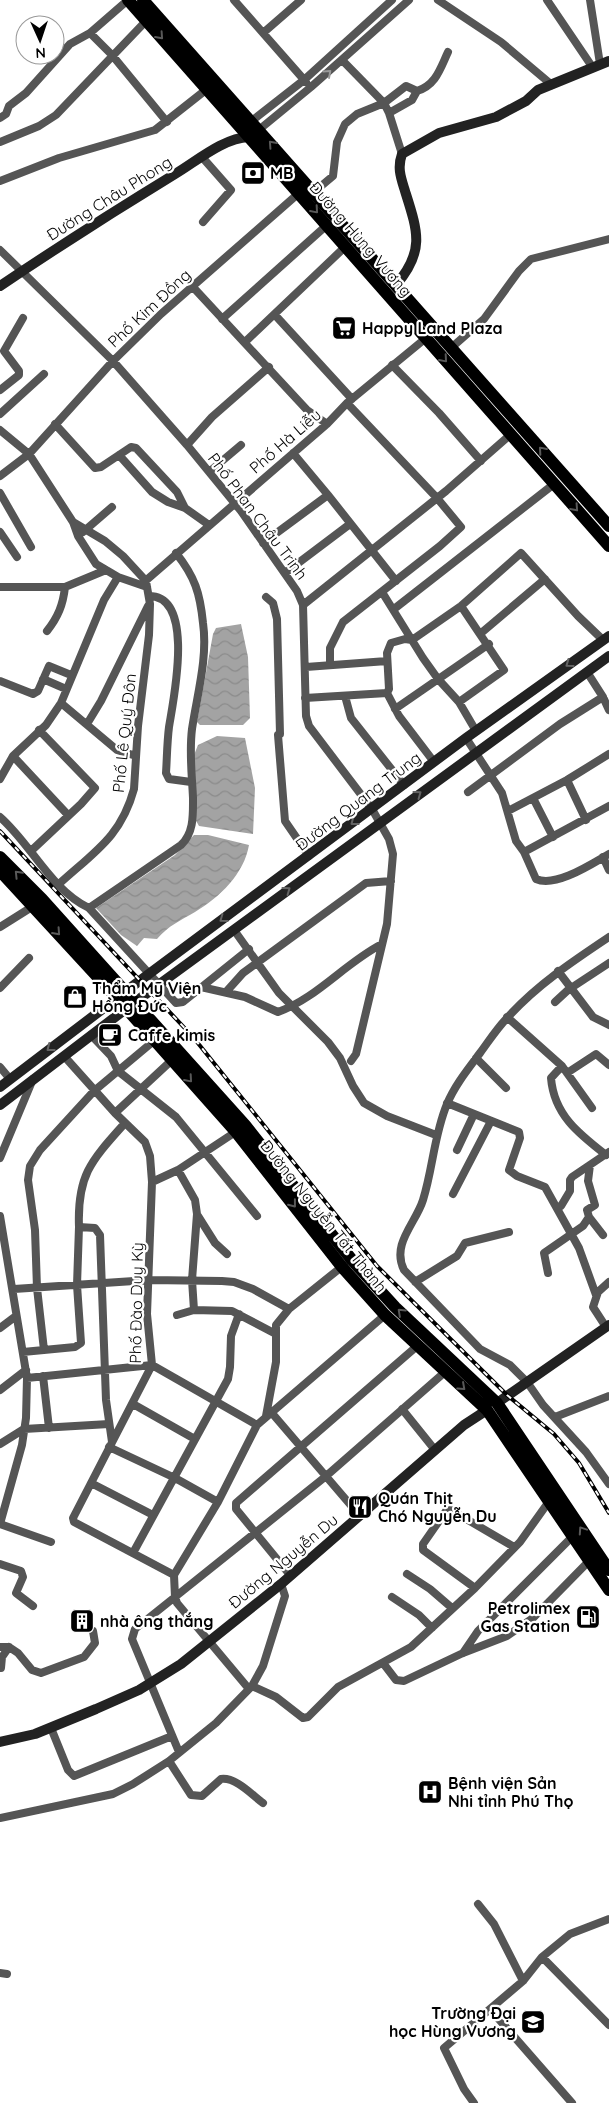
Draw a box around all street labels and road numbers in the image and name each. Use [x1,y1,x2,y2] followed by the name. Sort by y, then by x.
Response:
[43,151,175,245] street label: Đường Châu Phong
[305,177,417,301] street label: Đường Hùng Vương
[103,264,195,352] street label: Phố Kim Đồng
[245,404,325,478] street label: Phố Hà Liễu
[204,449,312,583] street label: Phố Phan Châu Trinh
[108,672,140,794] street label: Phố Lê Quý Đôn
[291,747,425,855] street label: Đường Quang Trung
[256,1136,392,1296] street label: Đường Nguyễn Tất Thành
[125,1242,147,1364] street label: Phố Đào Duy Kỳ
[224,1509,342,1613] street label: Đường Nguyễn Du

